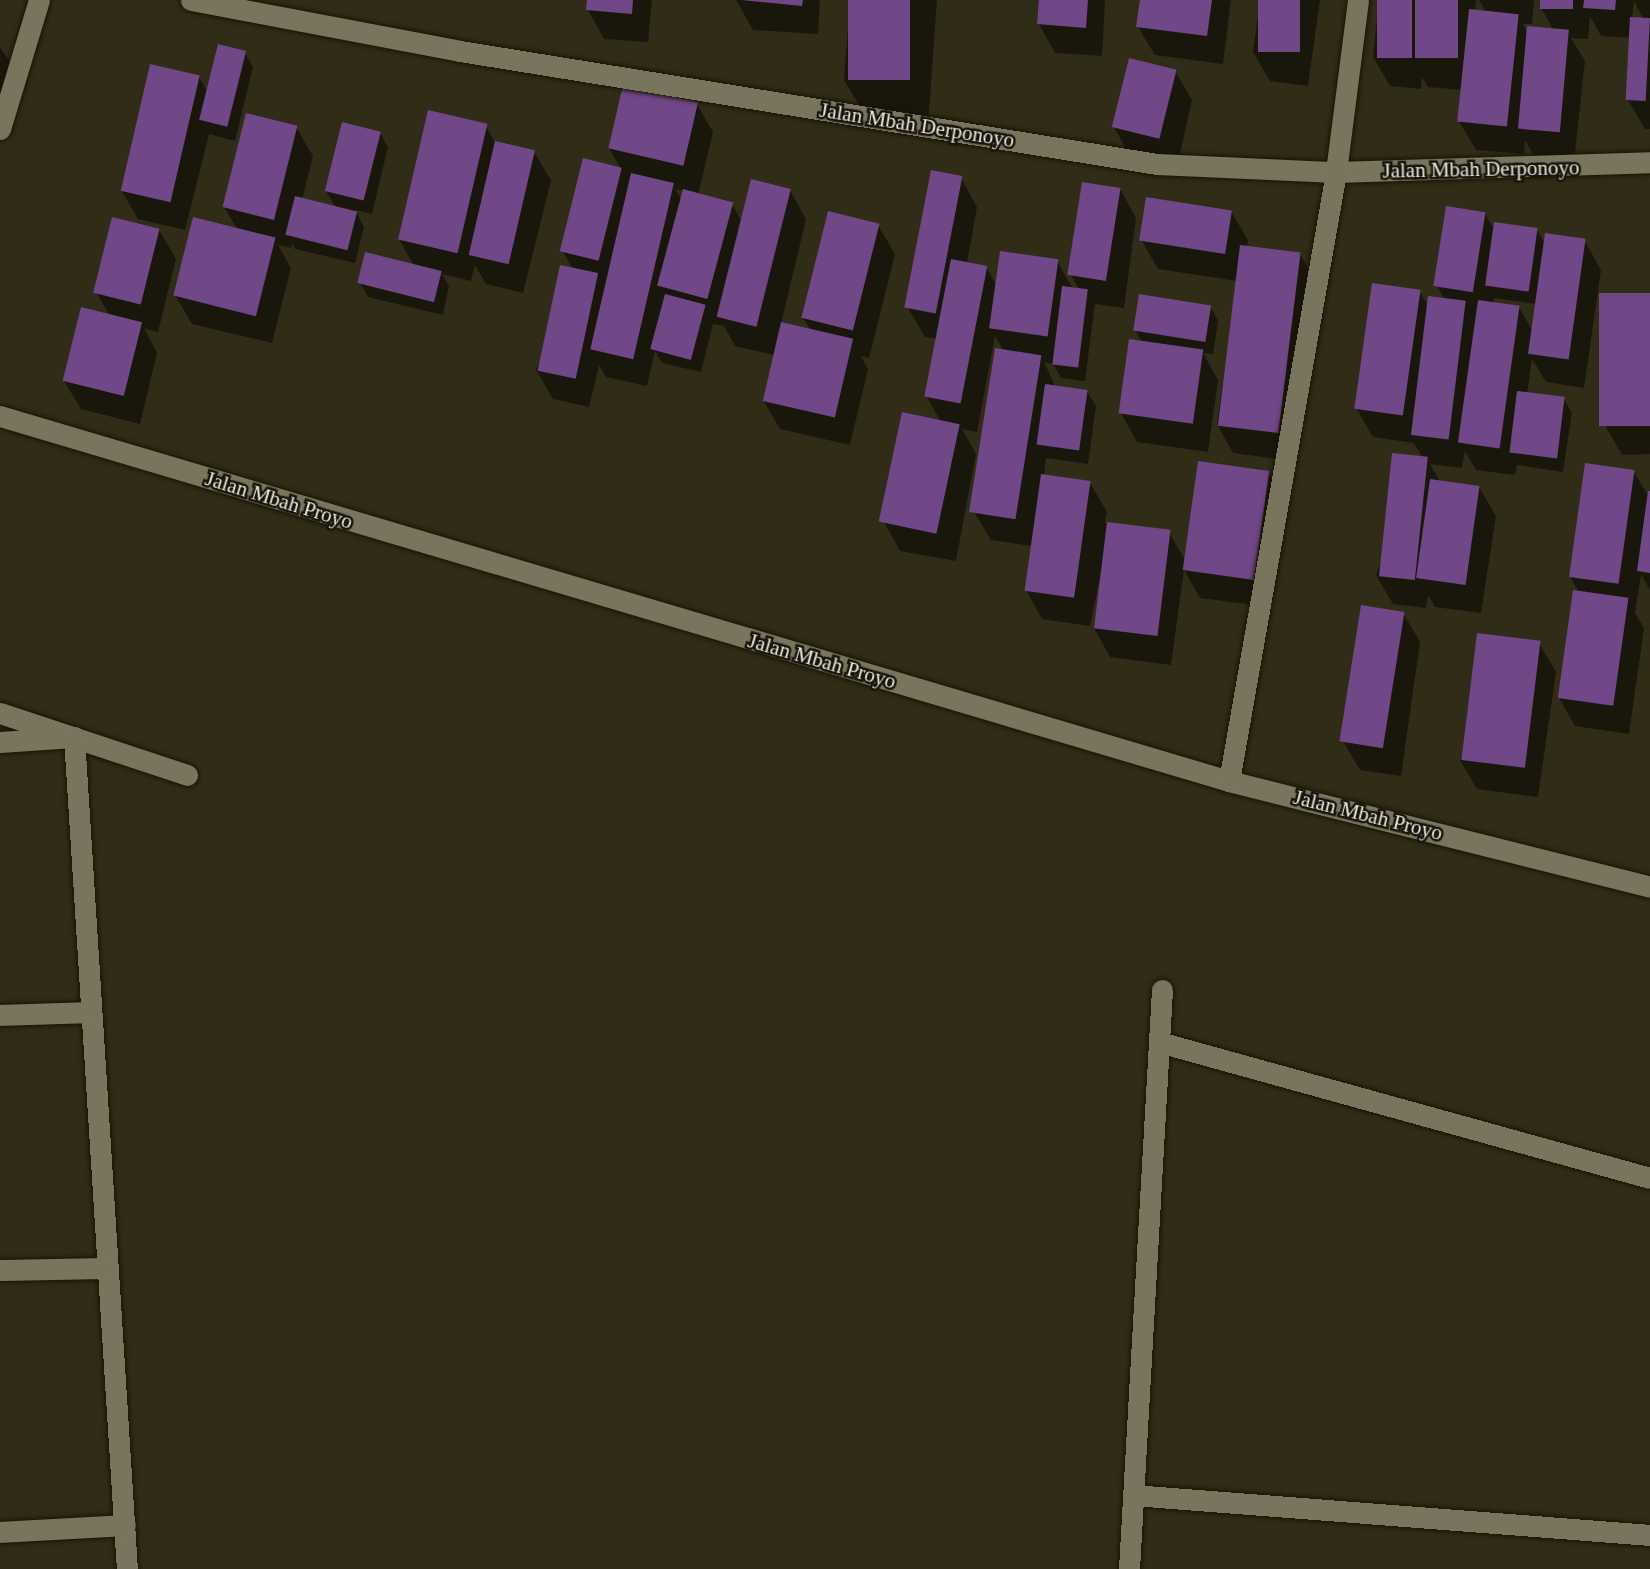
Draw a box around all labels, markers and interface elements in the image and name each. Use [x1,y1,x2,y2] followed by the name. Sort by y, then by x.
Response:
[818,97,1016,153] street label: Jalan Mbah Derponoyo
[1382,155,1580,183] street label: Jalan Mbah Derponoyo
[202,466,356,534] street label: Jalan Mbah Proyo
[745,628,899,694] street label: Jalan Mbah Proyo
[1291,784,1445,846] street label: Jalan Mbah Proyo

